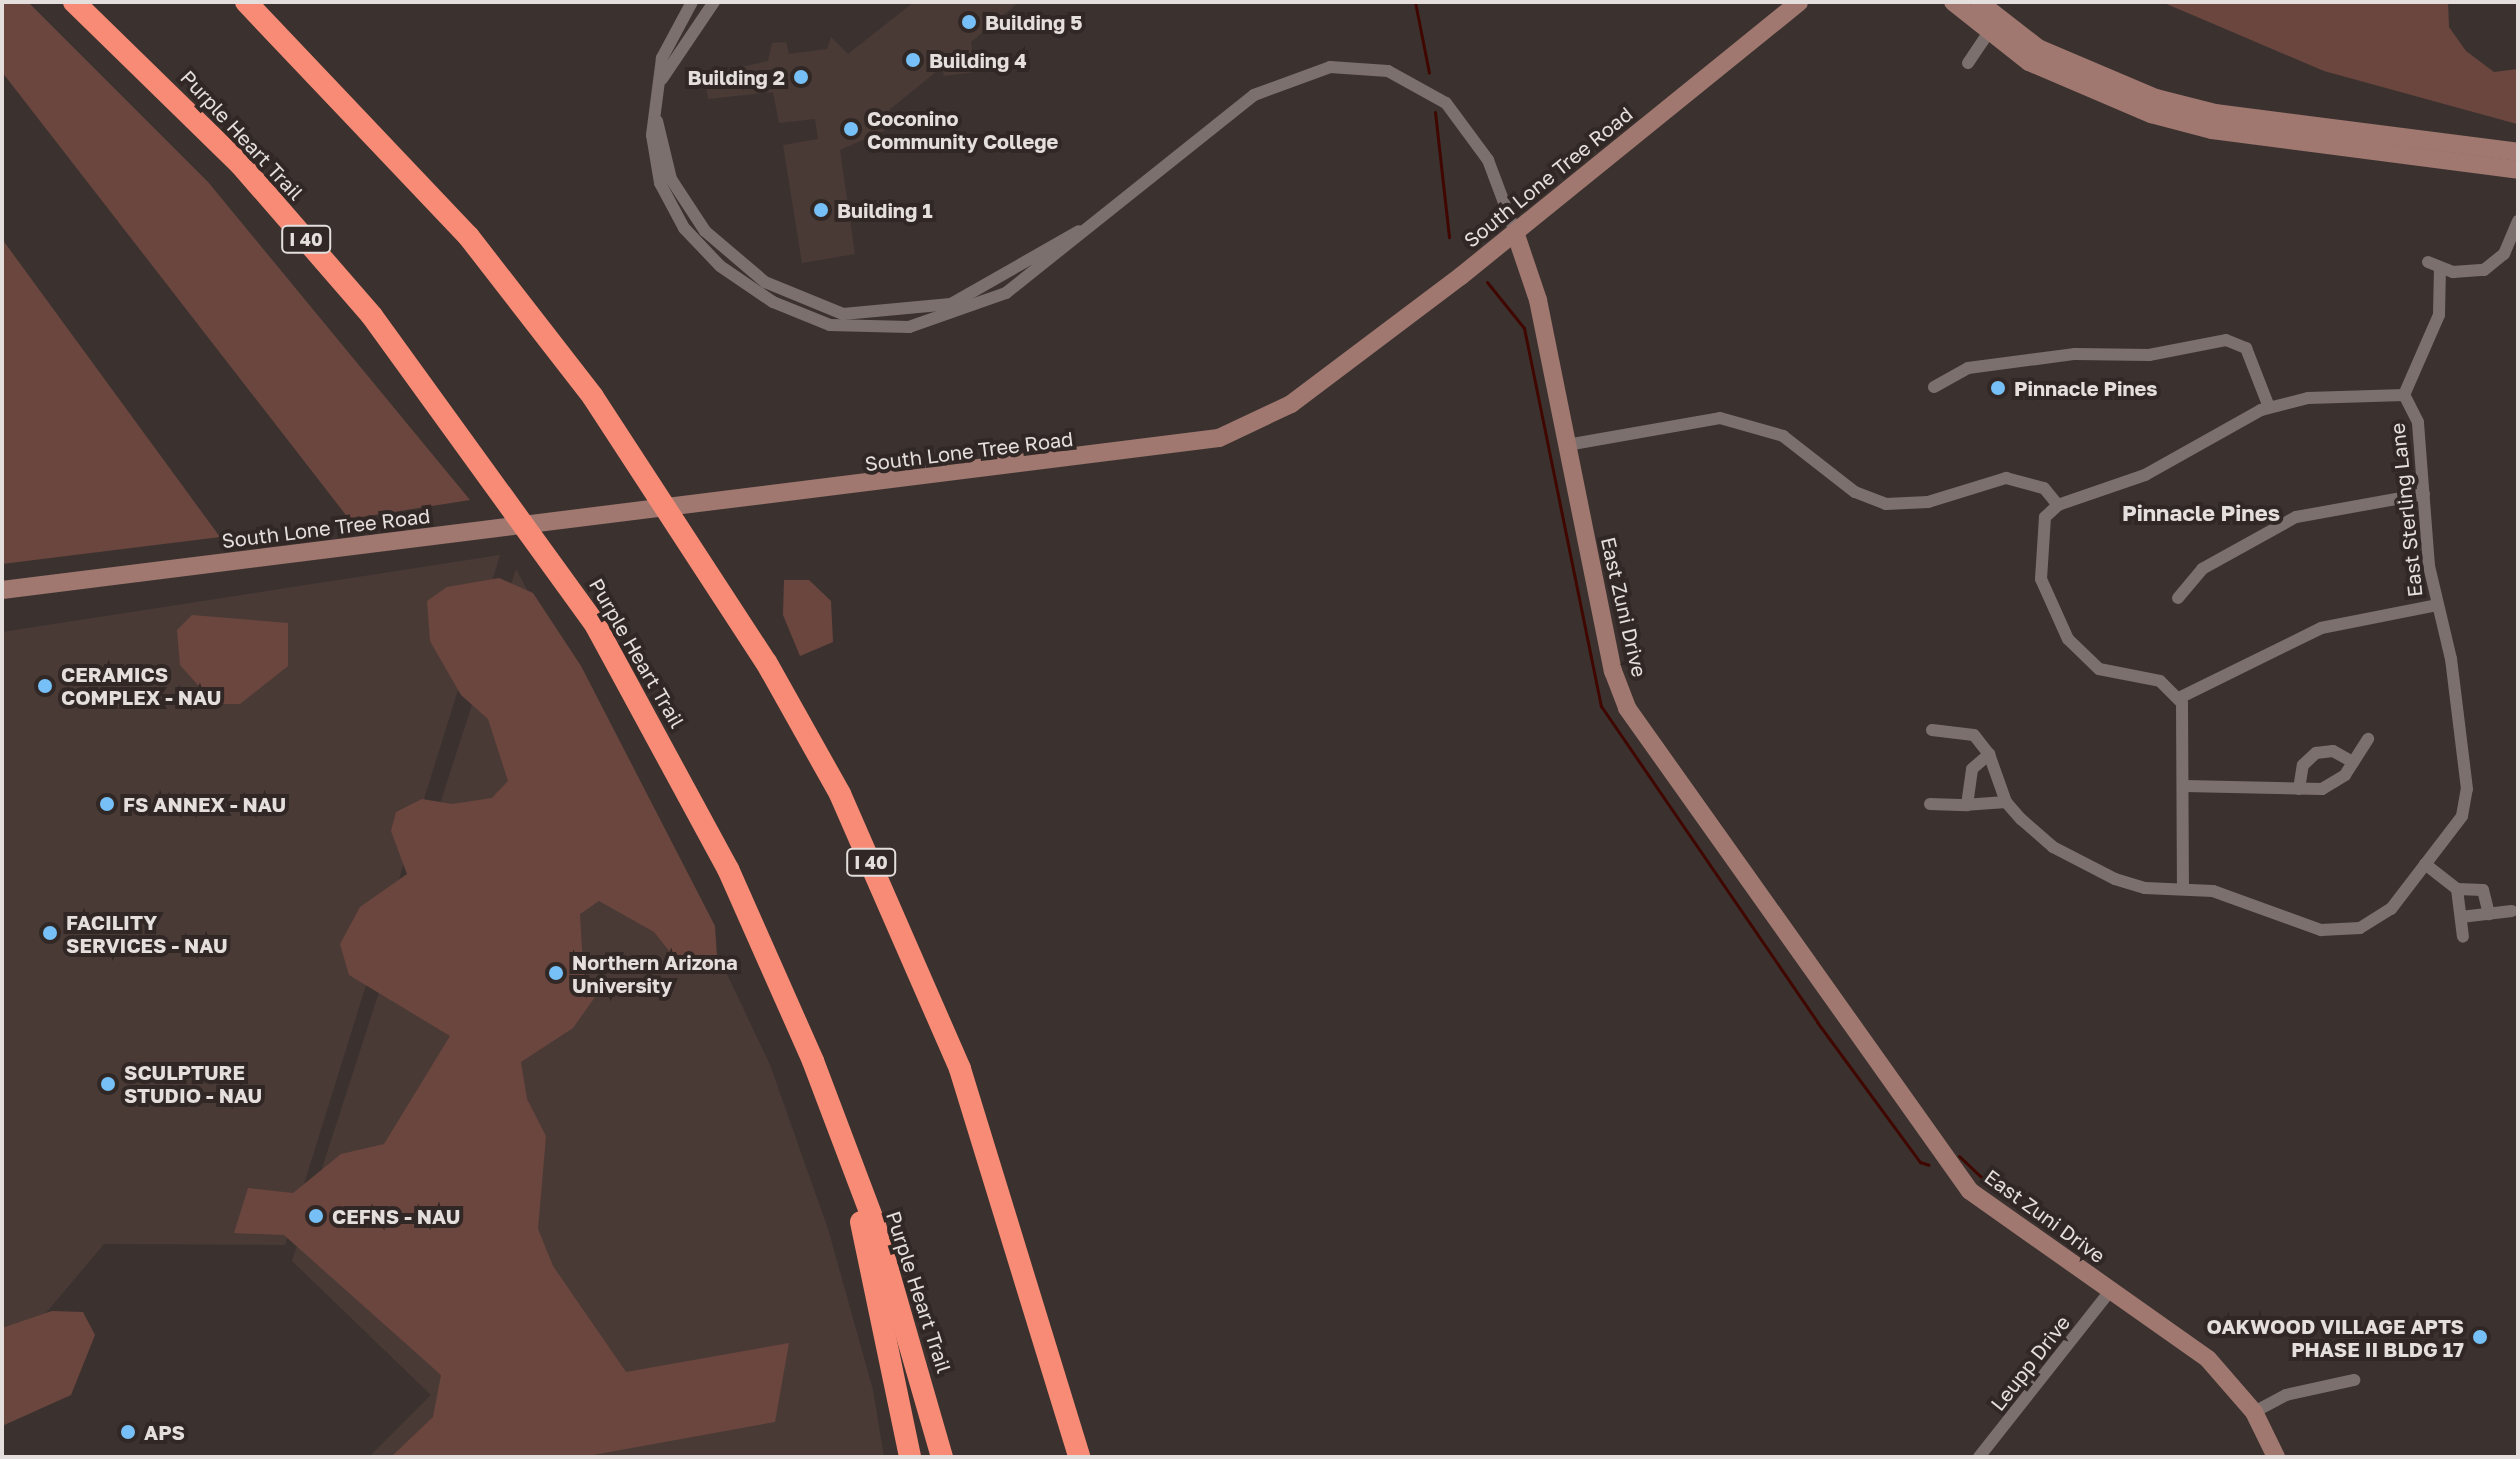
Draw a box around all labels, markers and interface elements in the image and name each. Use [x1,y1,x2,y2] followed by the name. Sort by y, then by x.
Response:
[985,10,1082,34] place label: Building 5
[960,13,978,31] marker: Building 5
[929,48,1027,72] place label: Building 4
[904,51,922,69] marker: Building 4
[176,65,308,205] street label: Purple Heart Trail
[688,65,785,89] place label: Building 2
[792,68,810,86] marker: Building 2
[1459,102,1637,252] street label: South Lone Tree Road
[867,106,1058,153] place label: Coconino Community College
[842,120,860,138] marker: Coconino Community College
[837,198,933,222] place label: Building 1
[812,201,830,219] marker: Building 1
[280,225,332,253] road number: I 40
[2014,376,2158,400] place label: Pinnacle Pines
[1989,379,2007,397] marker: Pinnacle Pines
[2385,422,2427,598] street label: East Sterling Lane
[863,426,1075,476] street label: South Lone Tree Road
[2122,500,2280,526] district label: Pinnacle Pines
[220,503,432,553] street label: South Lone Tree Road
[1596,535,1652,679] street label: East Zuni Drive
[584,574,690,732] street label: Purple Heart Trail
[61,662,221,709] place label: CERAMICS COMPLEX - NAU
[36,677,54,695] marker: CERAMICS COMPLEX - NAU
[123,792,286,816] place label: FS ANNEX - NAU
[98,795,116,813] marker: FS ANNEX - NAU
[845,848,897,876] road number: I 40
[66,910,228,957] place label: FACILITY SERVICES - NAU
[41,924,59,942] marker: FACILITY SERVICES - NAU
[572,950,737,997] place label: Northern Arizona University
[547,964,565,982] marker: Northern Arizona University
[124,1060,262,1107] place label: SCULPTURE STUDIO - NAU
[99,1075,117,1093] marker: SCULPTURE STUDIO - NAU
[1980,1164,2110,1268] street label: East Zuni Drive
[332,1204,460,1228] place label: CEFNS - NAU
[307,1207,325,1225] marker: CEFNS - NAU
[882,1208,956,1376] street label: Purple Heart Trail
[1985,1311,2075,1415] street label: Leupp Drive
[2206,1314,2464,1361] place label: OAKWOOD VILLAGE APTS PHASE II BLDG 17
[2471,1328,2489,1346] marker: OAKWOOD VILLAGE APTS PHASE II BLDG 17
[144,1420,185,1444] place label: APS
[119,1423,137,1441] marker: APS

